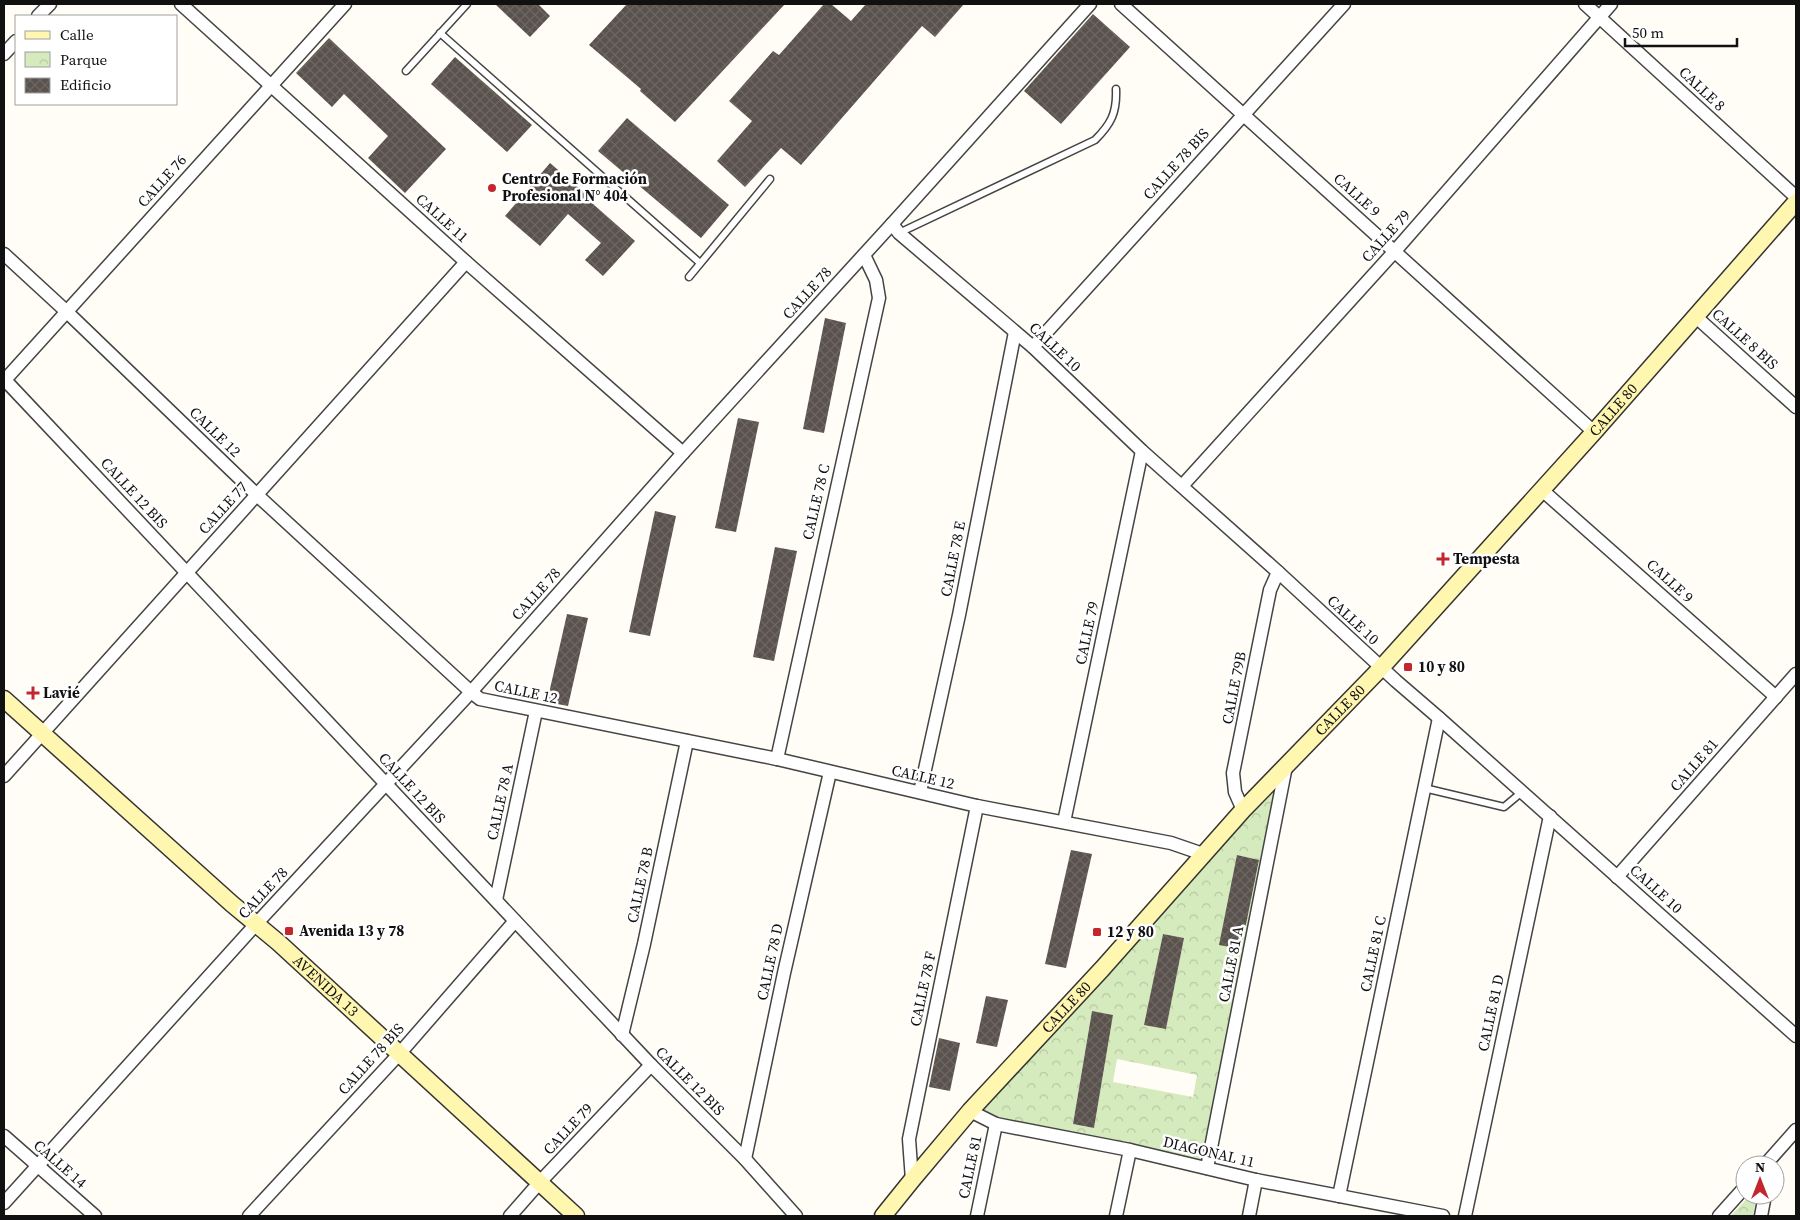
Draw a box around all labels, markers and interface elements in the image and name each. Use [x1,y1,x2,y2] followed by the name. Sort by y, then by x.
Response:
[15,15,178,105] legend
[1625,15,1738,47] scale bar
[1632,22,1664,43] text: 50 m
[60,24,94,45] text: Calle
[60,49,108,70] text: Parque
[1674,62,1730,116] street label: CALLE 8
[60,74,111,95] text: Edificio
[1138,123,1214,204] street label: CALLE 78 BIS
[132,150,191,212] street label: CALLE 76
[502,168,647,206] place label: Centro de Formación Profesional N° 404
[1329,168,1385,221] street label: CALLE 9
[486,182,498,194] marker: Centro de Formación Profesional N° 404
[411,188,473,247] street label: CALLE 11
[1356,205,1415,267] street label: CALLE 79
[777,262,836,324] street label: CALLE 78
[1708,303,1783,374] street label: CALLE 8 BIS
[1025,317,1086,376] street label: CALLE 10
[1584,379,1642,441] street label: CALLE 80
[185,402,246,461] street label: CALLE 12
[96,453,173,533] street label: CALLE 12 BIS
[797,462,834,542] street label: CALLE 78 C
[193,477,252,539] street label: CALLE 77
[935,519,970,599] street label: CALLE 78 E
[1453,548,1521,569] place label: Tempesta
[1437,553,1449,565] marker: Tempesta
[1642,554,1698,607] street label: CALLE 9
[506,563,565,625] street label: CALLE 78
[1323,590,1384,649] street label: CALLE 10
[1070,599,1103,666] street label: CALLE 79
[1216,650,1251,726] street label: CALLE 79B
[1418,656,1465,677] place label: 10 y 80
[1402,661,1414,673] marker: 10 y 80
[493,675,560,708] street label: CALLE 12
[1310,679,1370,740] street label: CALLE 80
[43,682,80,703] place label: Lavié
[27,687,39,699] marker: Lavié
[1665,734,1723,796] street label: CALLE 81
[374,748,451,828] street label: CALLE 12 BIS
[890,759,957,794] street label: CALLE 12
[481,762,518,842] street label: CALLE 78 A
[621,845,658,925] street label: CALLE 78 B
[1625,859,1687,918] street label: CALLE 10
[233,862,292,923] street label: CALLE 78
[1354,914,1391,994] street label: CALLE 81 C
[299,920,404,941] place label: Avenida 13 y 78
[751,921,788,1002] street label: CALLE 78 D
[1107,921,1154,942] place label: 12 y 80
[1213,924,1248,1004] street label: CALLE 81 A
[283,925,295,937] marker: Avenida 13 y 78
[1091,926,1103,938] marker: 12 y 80
[904,949,941,1028] street label: CALLE 78 F
[289,950,363,1021] street label: AVENIDA 13
[1472,972,1509,1053] street label: CALLE 81 D
[1037,976,1096,1038] street label: CALLE 80
[333,1018,409,1099] street label: CALLE 78 BIS
[651,1041,730,1120] street label: CALLE 12 BIS
[538,1098,597,1159] street label: CALLE 79
[1161,1131,1257,1172] street label: DIAGONAL 11
[953,1133,986,1200] street label: CALLE 81
[29,1135,92,1193] street label: CALLE 14
[1735,1155,1785,1205] north arrow
[1755,1157,1765,1177] text: N

